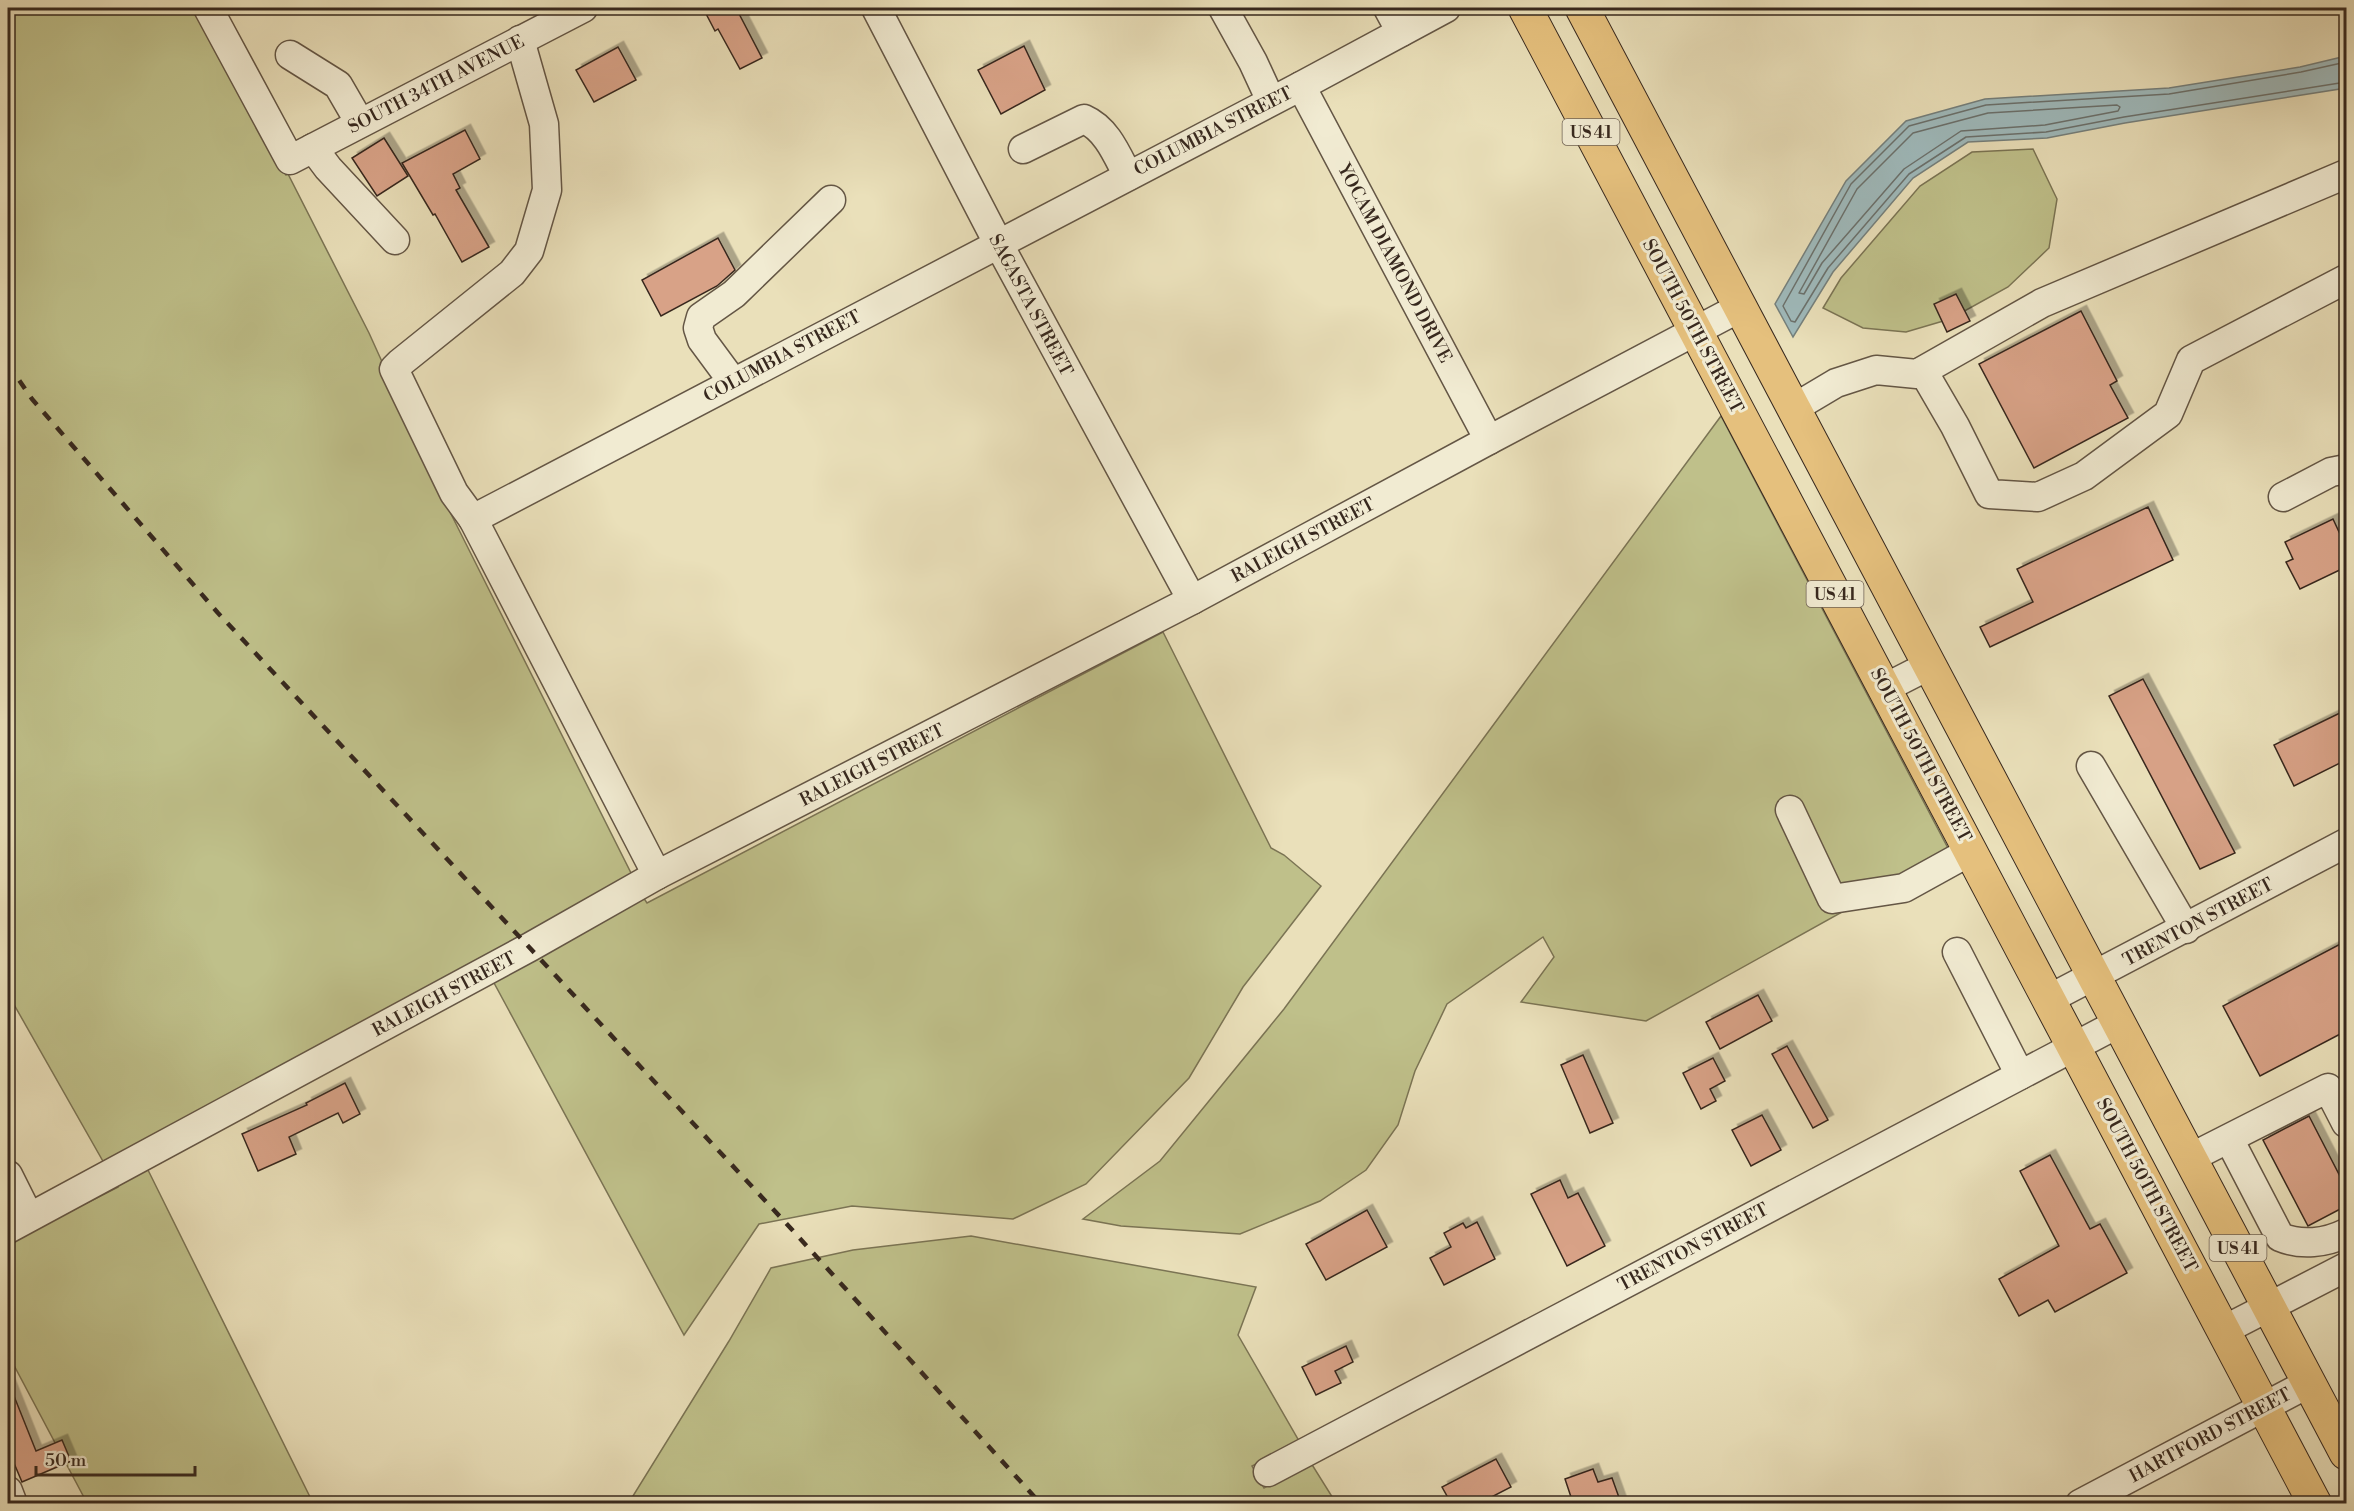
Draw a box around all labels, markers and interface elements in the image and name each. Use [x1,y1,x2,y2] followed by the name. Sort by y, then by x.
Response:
[344,30,528,139] street label: SOUTH 34TH AVENUE
[1130,81,1297,181] street label: COLUMBIA STREET
[1562,119,1620,145] road number: US 41
[1332,159,1457,367] street label: YOCAM DIAMOND DRIVE
[983,230,1078,380] street label: SAGASTA STREET
[1637,235,1748,417] street label: SOUTH 50TH STREET
[700,305,865,408] street label: COLUMBIA STREET
[1227,493,1379,588] street label: RALEIGH STREET
[1806,581,1864,607] road number: US 41
[1865,664,1976,846] street label: SOUTH 50TH STREET
[796,719,949,812] street label: RALEIGH STREET
[2119,873,2278,972] street label: TRENTON STREET
[368,947,520,1042] street label: RALEIGH STREET
[2091,1094,2202,1276] street label: SOUTH 50TH STREET
[1614,1198,1773,1297] street label: TRENTON STREET
[2210,1235,2266,1261] road number: US 41
[2125,1383,2296,1488] street label: HARTFORD STREET
[36,1439,195,1477] scale bar
[45,1449,87,1472] text: 50 m

